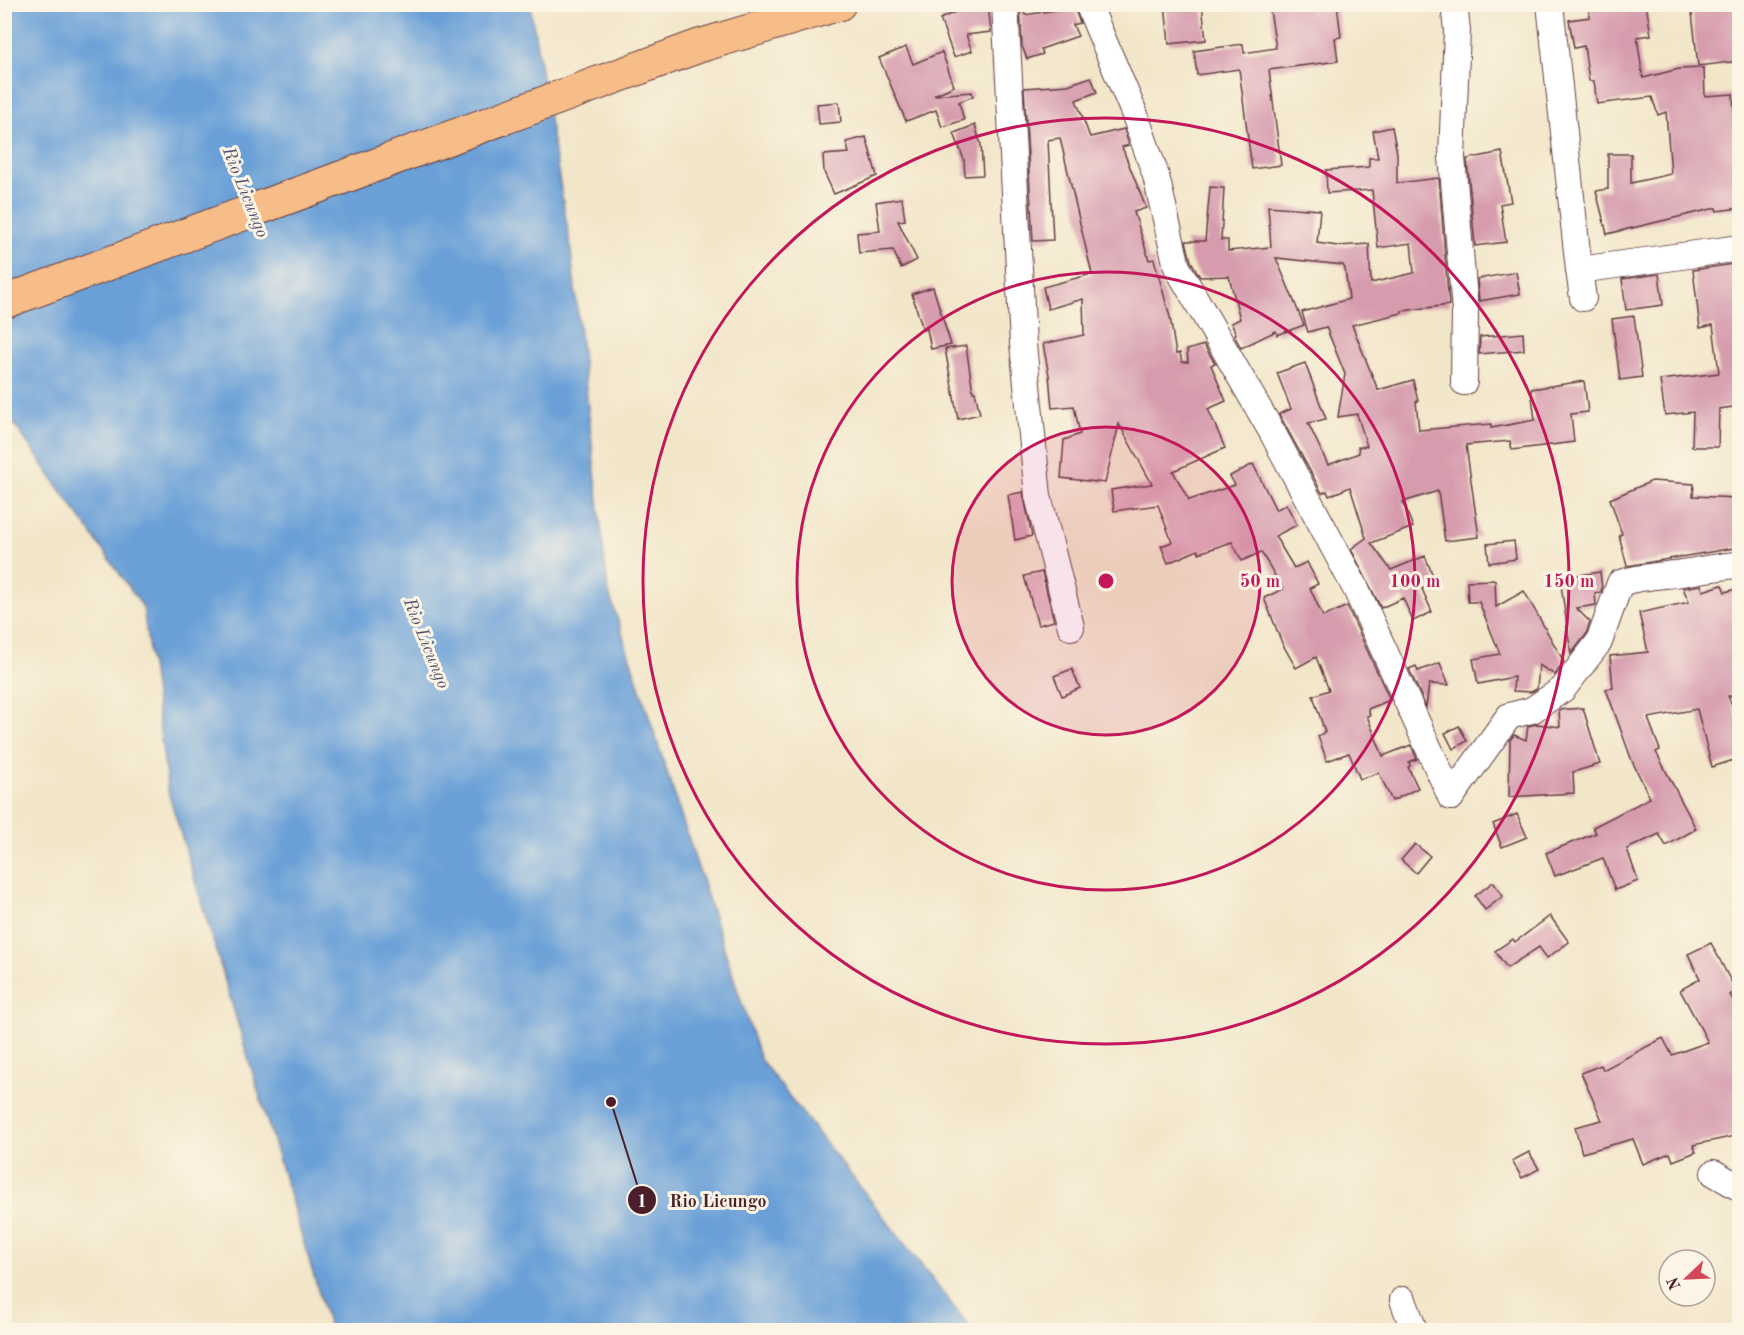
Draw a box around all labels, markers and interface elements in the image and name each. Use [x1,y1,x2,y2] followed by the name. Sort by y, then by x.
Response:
[218,144,271,240] water label: Rio Licungo
[1096,571,1116,591] centre of rings
[1240,573,1280,591] text: 50 m
[1390,573,1440,591] text: 100 m
[1544,573,1594,591] text: 150 m
[399,595,452,691] water label: Rio Licungo
[627,1182,778,1218] callout: Rio Licungo
[637,1193,647,1211] text: 1
[669,1193,767,1211] text: Rio Licungo
[1657,1248,1717,1308] north arrow
[1665,1274,1685,1292] text: N

